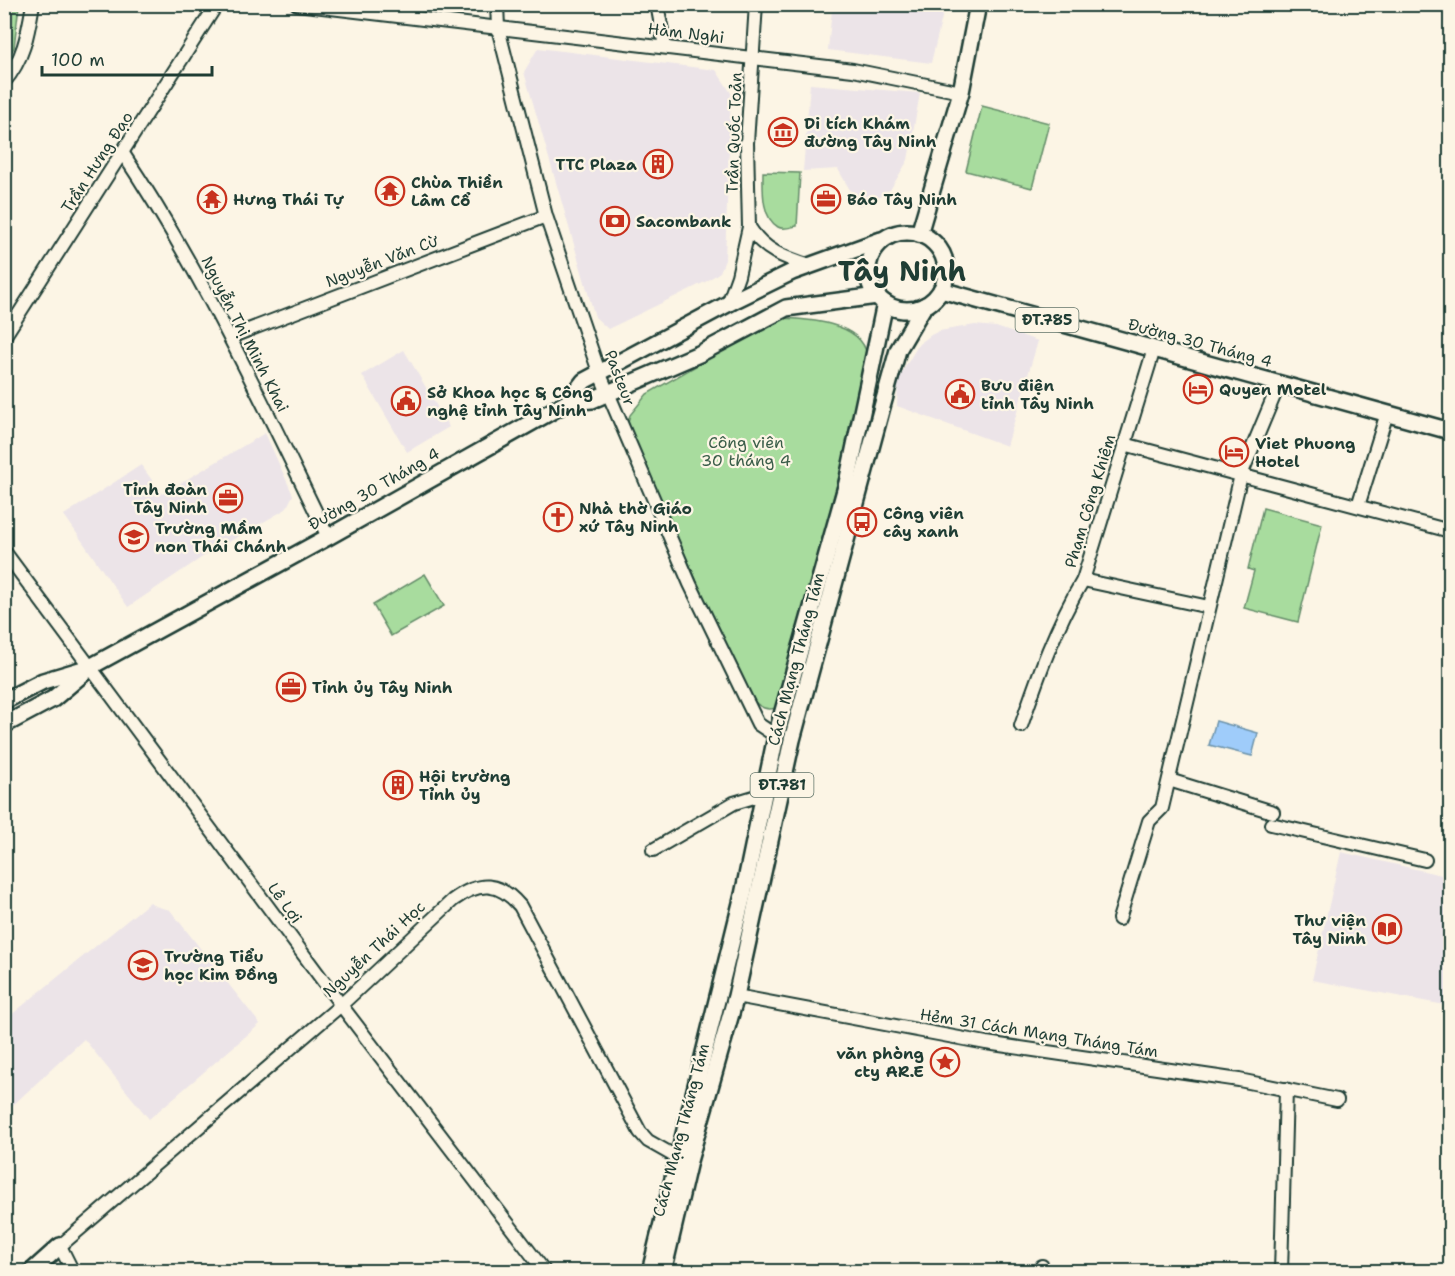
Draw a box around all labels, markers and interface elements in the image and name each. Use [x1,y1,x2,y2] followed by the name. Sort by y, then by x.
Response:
[647,18,725,48] street label: Hàm Nghi
[42,39,212,77] scale bar
[51,48,105,72] text: 100 m
[721,72,747,194] street label: Trần Quốc Toản
[56,107,138,217] street label: Trần Hưng Đạo
[804,113,937,152] place label: Di tích Khám đường Tây Ninh
[767,116,799,148] museum icon: Di tích Khám đường Tây Ninh
[642,148,674,180] building icon: TTC Plaza
[556,154,637,175] place label: TTC Plaza
[411,172,503,211] place label: Chùa Thiền Lâm Cổ
[374,175,406,207] temple icon: Chùa Thiền Lâm Cổ
[196,183,228,215] temple icon: Hưng Thái Tự
[810,183,842,215] office icon: Báo Tây Ninh
[233,189,344,210] place label: Hưng Thái Tự
[847,189,957,210] place label: Báo Tây Ninh
[599,205,631,237] bank icon: Sacombank
[636,211,731,232] place label: Sacombank
[323,230,442,292] street label: Nguyễn Văn Cừ
[197,252,293,416] street label: Nguyễn Thị Minh Khai
[838,252,966,290] district label: Tây Ninh
[1016,308,1078,332] road number: ĐT.785
[1126,314,1274,372] street label: Đường 30 Tháng 4
[600,347,640,409] street label: Pasteur
[1182,373,1214,405] hotel icon: Quyen Motel
[981,375,1094,414] place label: Bưu điện tỉnh Tây Ninh
[944,378,976,410] public building icon: Bưu điện tỉnh Tây Ninh
[1219,379,1327,400] place label: Quyen Motel
[427,382,593,421] place label: Sở Khoa học & Công nghệ tỉnh Tây Ninh
[390,385,422,417] public building icon: Sở Khoa học & Công nghệ tỉnh Tây Ninh
[1060,431,1120,570] street label: Phạm Công Khiêm
[701,432,791,471] park label: Công viên 30 tháng 4
[1255,433,1355,472] place label: Viet Phuong Hotel
[1218,436,1250,468] hotel icon: Viet Phuong Hotel
[305,443,443,535] street label: Đường 30 Tháng 4
[123,479,207,518] place label: Tỉnh đoàn Tây Ninh
[212,482,244,514] office icon: Tỉnh đoàn Tây Ninh
[579,498,692,537] place label: Nhà thờ Giáo xứ Tây Ninh
[542,501,574,533] church icon: Nhà thờ Giáo xứ Tây Ninh
[883,503,964,542] place label: Công viên cây xanh
[846,506,878,538] bus stop icon: Công viên cây xanh
[155,518,287,557] place label: Trường Mầm non Thái Chánh
[118,521,150,553] school or university icon: Trường Mầm non Thái Chánh
[763,570,829,748] street label: Cách Mạng Tháng Tám
[275,671,307,703] office icon: Tỉnh ủy Tây Ninh
[312,677,453,698] place label: Tỉnh ủy Tây Ninh
[419,766,510,805] place label: Hội trường Tỉnh ủy
[382,769,414,801] building icon: Hội trường Tỉnh ủy
[750,773,814,797] road number: ĐT.781
[263,878,307,928] street label: Lê Lợi
[318,896,430,1002] street label: Nguyễn Thái Học
[1292,910,1366,949] place label: Thư viện Tây Ninh
[1371,913,1403,945] library icon: Thư viện Tây Ninh
[164,946,278,985] place label: Trường Tiểu học Kim Đồng
[127,949,159,981] school or university icon: Trường Tiểu học Kim Đồng
[918,1004,1160,1062] street label: Hẻm 31 Cách Mạng Tháng Tám
[648,1041,714,1219] street label: Cách Mạng Tháng Tám
[836,1043,924,1082] place label: văn phòng cty AR.E
[929,1046,961,1078] place icon: văn phòng cty AR.E

